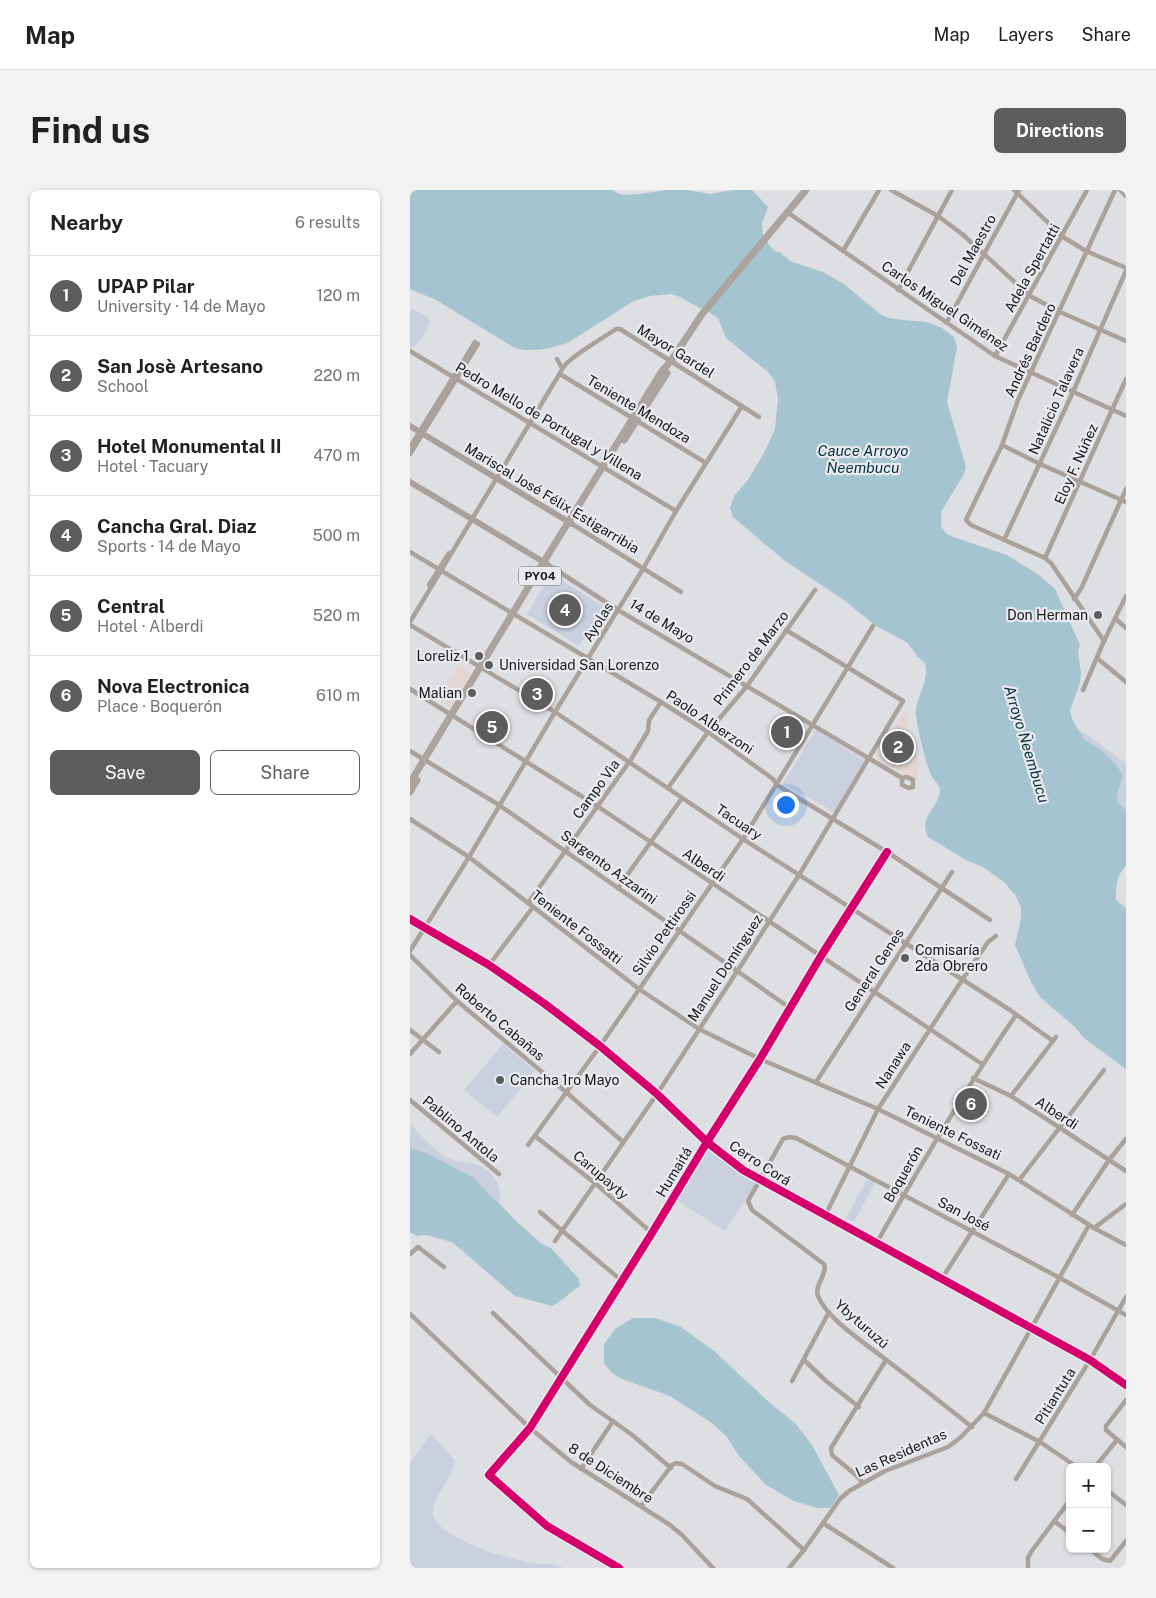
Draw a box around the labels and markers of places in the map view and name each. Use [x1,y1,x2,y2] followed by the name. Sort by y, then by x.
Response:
[549,591,581,629] pin: 4
[1007,607,1088,623] place label: Don Herman
[1092,609,1104,621] marker: Don Herman
[417,648,469,664] place label: Loreliz 1
[473,650,485,662] marker: Loreliz 1
[499,657,659,673] place label: Universidad San Lorenzo
[483,659,495,671] marker: Universidad San Lorenzo
[521,675,553,713] pin: 3
[418,685,462,701] place label: Malian
[466,687,478,699] marker: Malian
[476,708,508,746] pin: 5
[771,713,803,751] pin: 1
[882,728,914,766] pin: 2
[915,942,988,974] place label: Comisaría 2da Obrero
[899,952,911,964] marker: Comisaría 2da Obrero
[510,1072,620,1088] place label: Cancha 1ro Mayo
[494,1074,506,1086] marker: Cancha 1ro Mayo
[955,1085,987,1123] pin: 6

